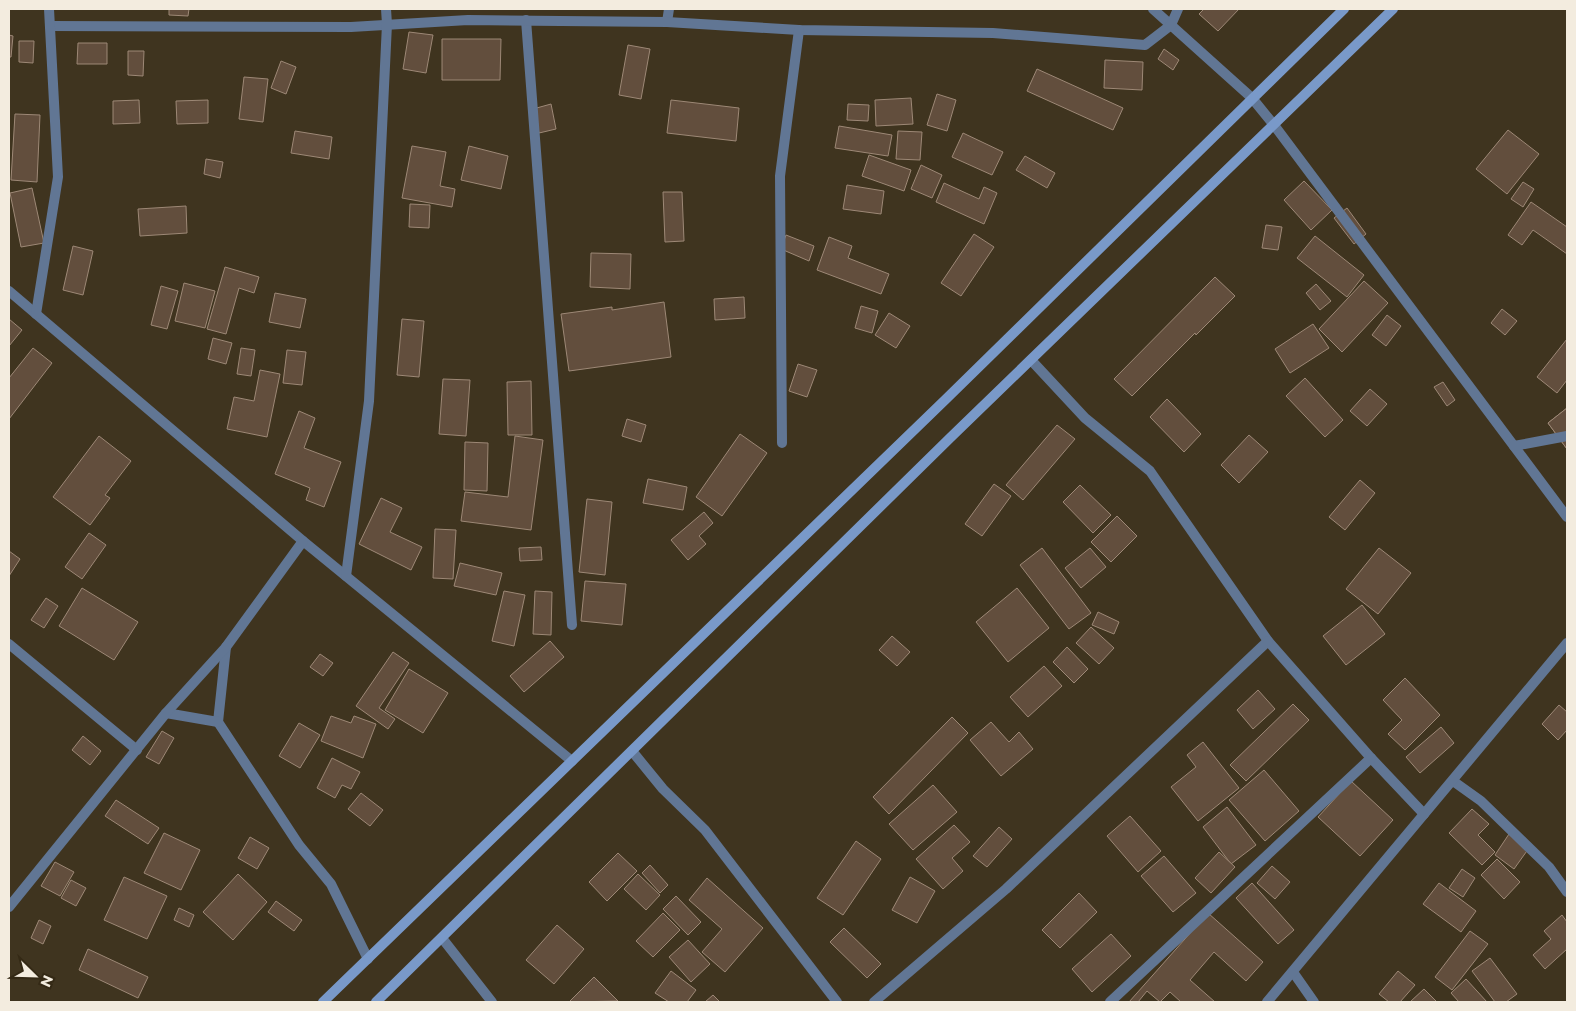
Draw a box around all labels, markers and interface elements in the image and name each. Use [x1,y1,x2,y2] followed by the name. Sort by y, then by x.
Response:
[10,951,60,1001] north arrow
[36,972,57,990] text: N

